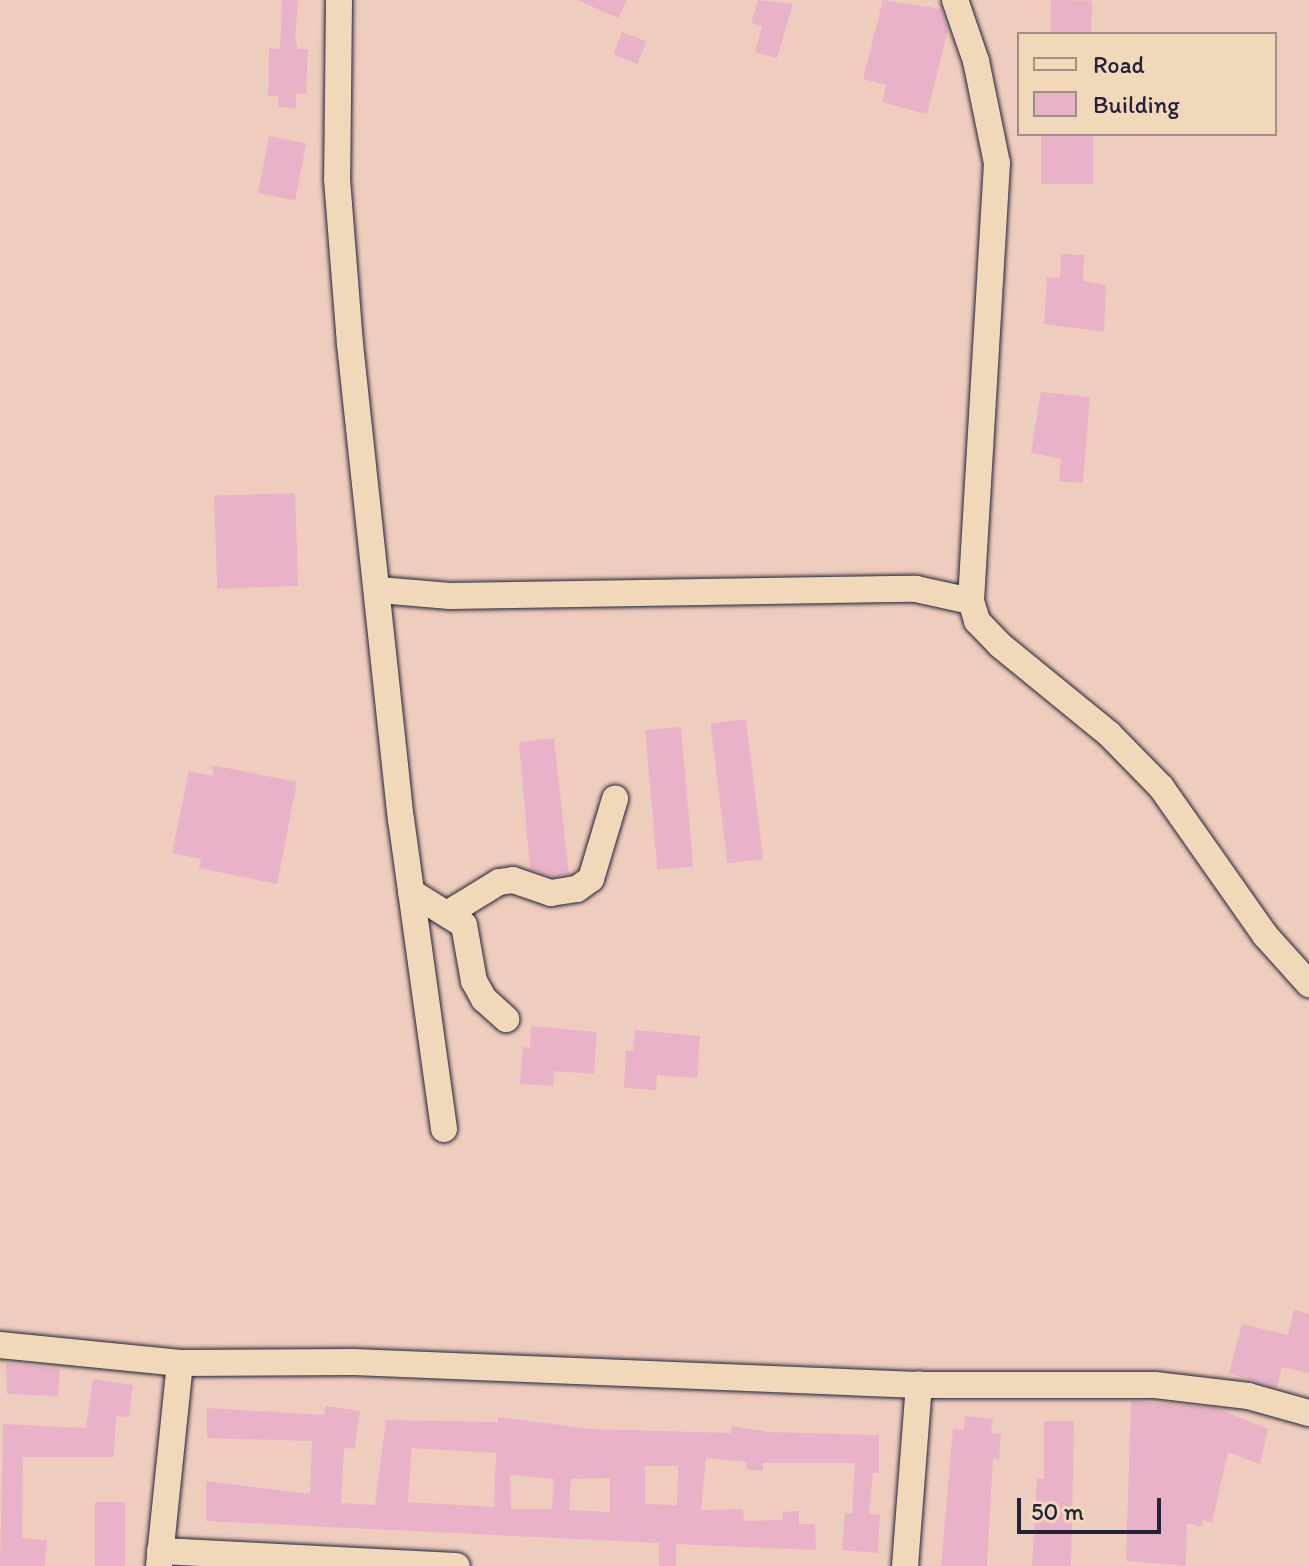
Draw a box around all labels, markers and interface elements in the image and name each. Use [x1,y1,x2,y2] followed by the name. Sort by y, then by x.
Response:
[1017,32,1277,136] legend
[1093,50,1145,79] text: Road
[1093,90,1180,119] text: Building
[1021,1482,1165,1532] scale bar
[1031,1497,1084,1526] text: 50 m

